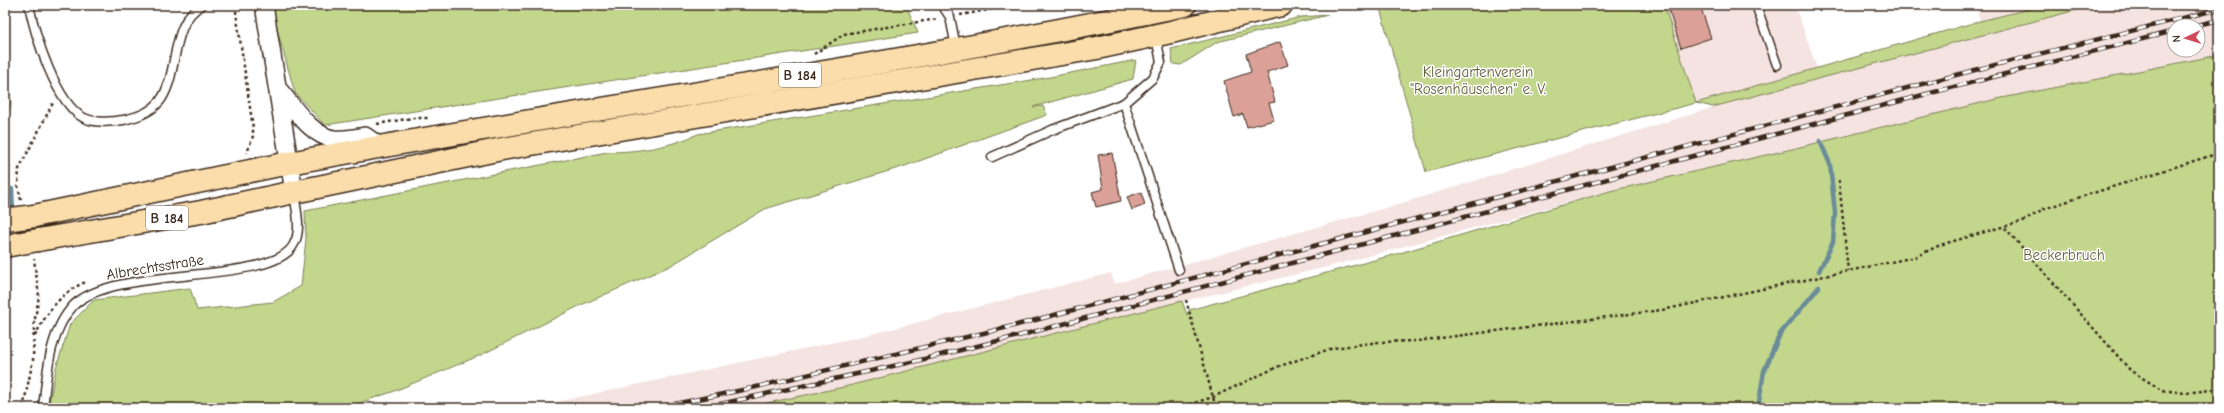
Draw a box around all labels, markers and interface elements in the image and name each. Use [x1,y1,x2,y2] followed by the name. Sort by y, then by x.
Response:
[2166,18,2206,58] north arrow
[2170,35,2183,43] text: N
[779,63,821,87] road number: B 184
[1410,63,1546,98] park label: Kleingartenverein "Rosenhäuschen" e. V.
[146,206,188,230] road number: B 184
[2023,246,2105,264] park label: Beckerbruch
[105,250,205,284] street label: Albrechtsstraße

